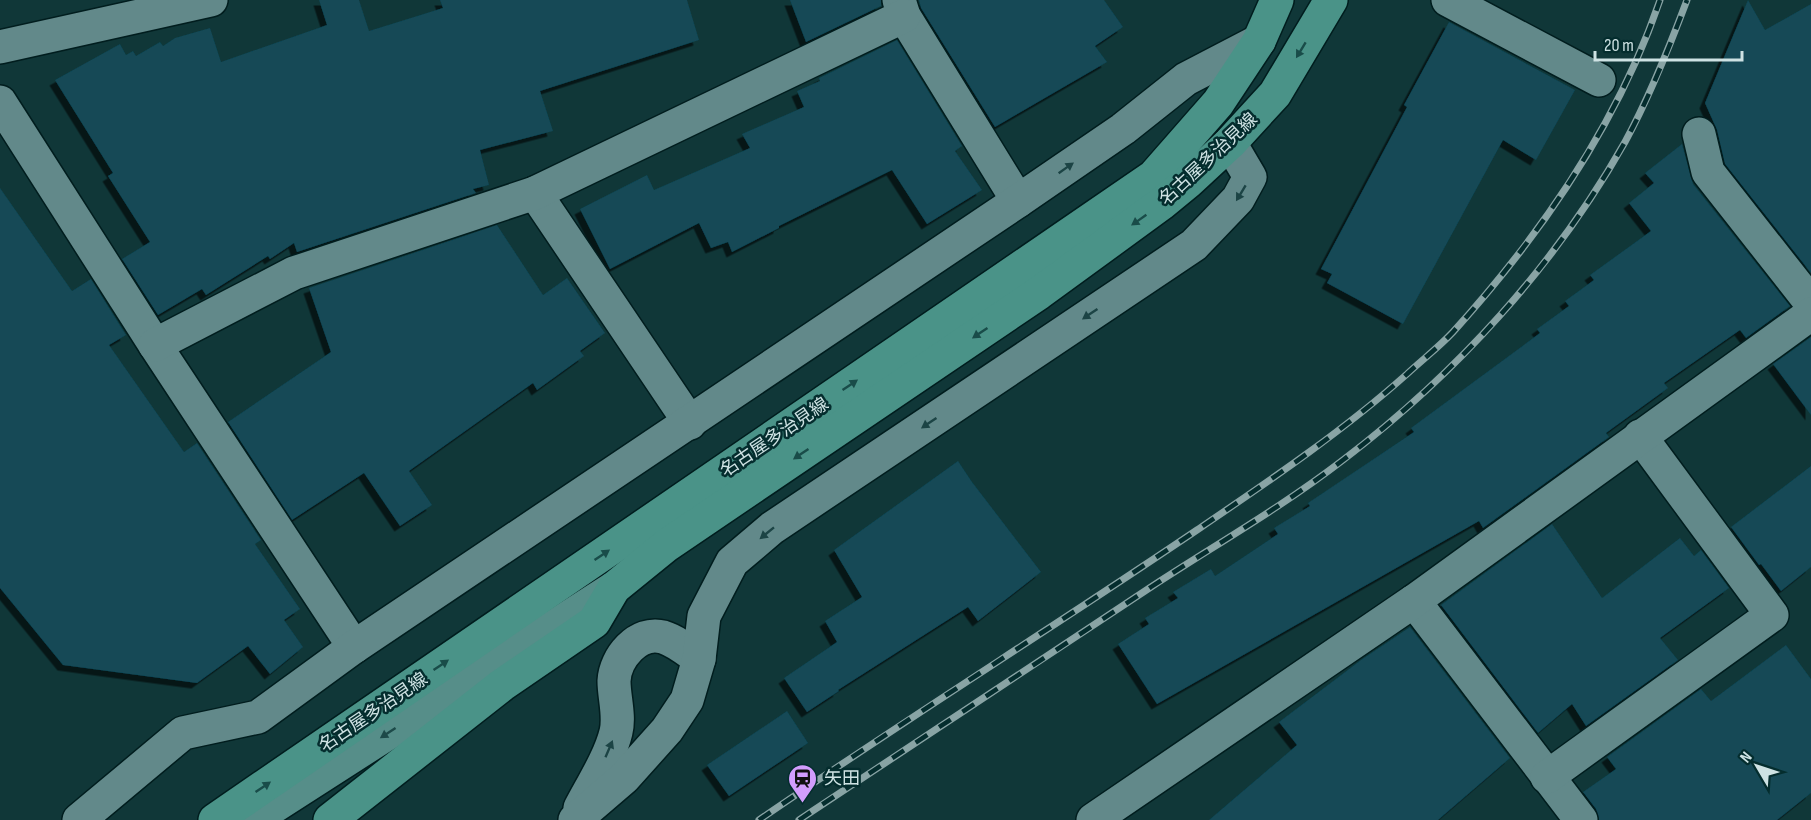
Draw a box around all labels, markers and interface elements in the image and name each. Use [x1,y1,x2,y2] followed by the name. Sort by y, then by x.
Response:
[1595,24,1742,62] scale bar
[1604,35,1634,56] text: 20 m
[1295,42,1306,58] one-way arrow
[1155,109,1262,210] street label: 名古屋多治見線
[1057,162,1073,174] one-way arrow
[1236,185,1246,202] one-way arrow
[1131,214,1147,226] one-way arrow
[1082,309,1099,320] one-way arrow
[972,327,988,338] one-way arrow
[841,379,857,391] one-way arrow
[716,393,832,481] street label: 名古屋多治見線
[921,417,937,429] one-way arrow
[793,448,809,459] one-way arrow
[759,526,775,539] one-way arrow
[594,549,610,561] one-way arrow
[433,659,449,671] one-way arrow
[315,668,431,756] street label: 名古屋多治見線
[380,728,397,739] one-way arrow
[1727,736,1787,796] north arrow
[604,739,614,757] one-way arrow
[1736,748,1757,767] text: N
[787,762,819,804] station icon: 矢田
[824,768,860,789] place label: 矢田
[255,781,271,793] one-way arrow

